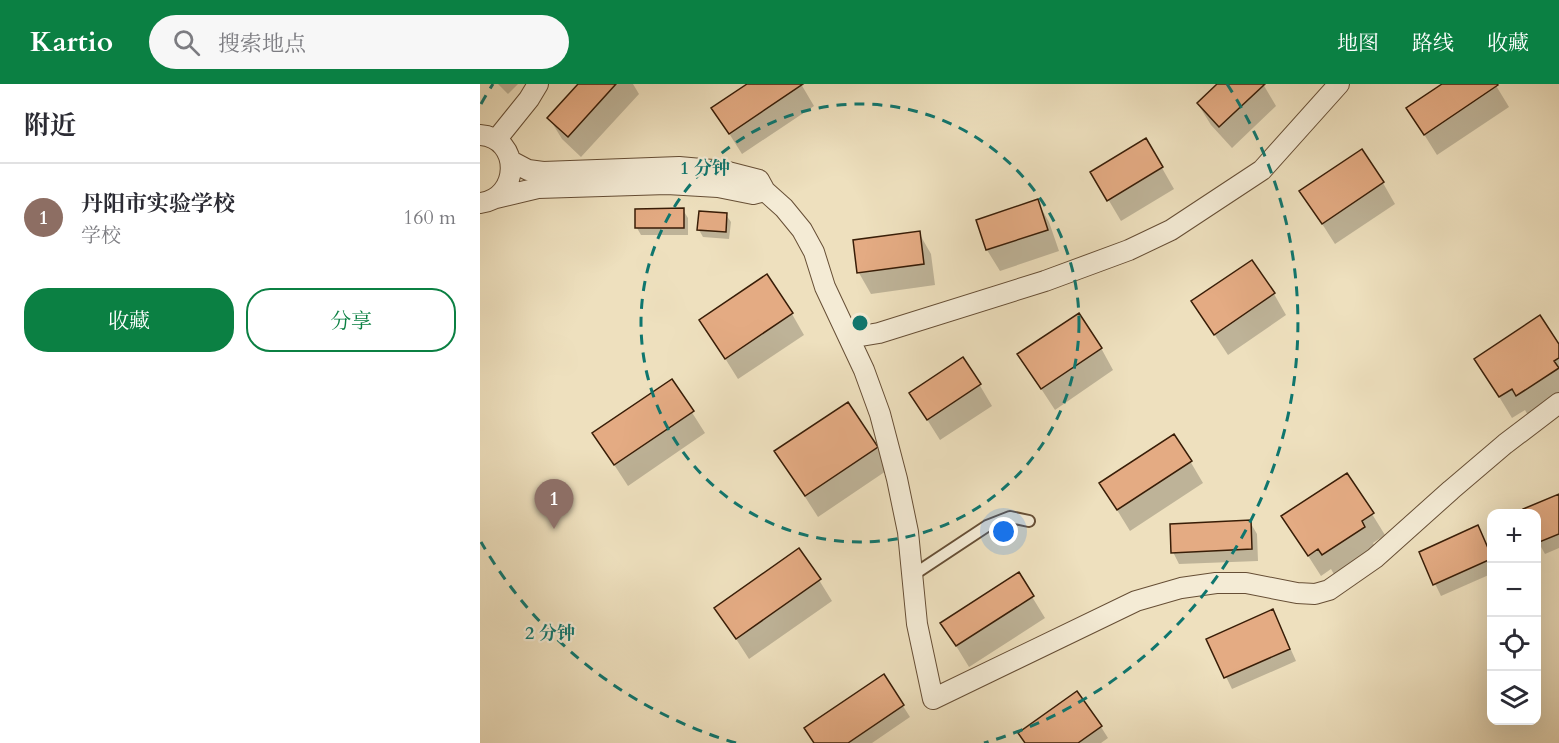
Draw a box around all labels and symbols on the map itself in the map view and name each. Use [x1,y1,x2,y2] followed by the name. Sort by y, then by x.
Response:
[680,156,730,181] text: 1 分钟
[850,313,870,333] centre of rings
[534,480,574,529] pin: 1
[989,517,1018,546] your location
[525,621,575,646] text: 2 分钟

